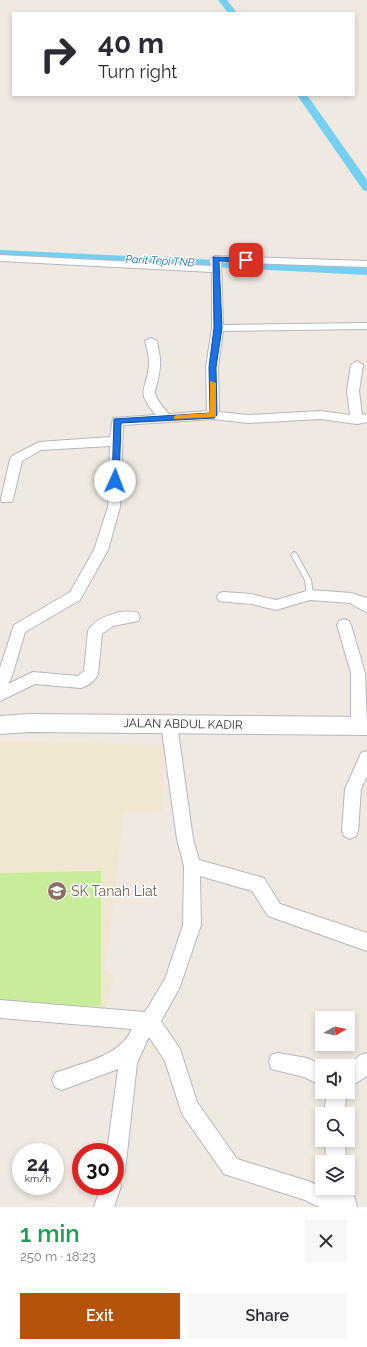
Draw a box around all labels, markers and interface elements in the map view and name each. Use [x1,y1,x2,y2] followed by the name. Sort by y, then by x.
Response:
[98,27,164,60] text: 40 m
[32,28,84,80] icon: right
[98,61,177,82] text: Turn right
[229,243,263,277] pin
[235,249,257,271] icon: arrive
[125,253,195,269] water label: Parit Tepi TNB
[94,460,136,502] position arrow
[123,716,243,732] street label: JALAN ABDUL KADIR
[46,880,68,902] school or university icon: SK Tanah Liat
[71,883,158,899] place label: SK Tanah Liat
[315,1011,355,1051] north arrow
[315,1011,355,1195] map controls
[315,1059,355,1099] button: sound
[315,1107,355,1147] button: search
[72,1143,124,1195] speed limit sign: 30
[27,1152,49,1176] text: 24
[315,1155,355,1195] button: layers
[25,1173,51,1184] text: km/h
[20,1219,80,1248] text: 1 min
[305,1220,347,1262] button: close
[20,1249,96,1264] text: 250 m · 18:23
[20,1293,180,1339] button: Exit
[188,1293,347,1339] button: Share

